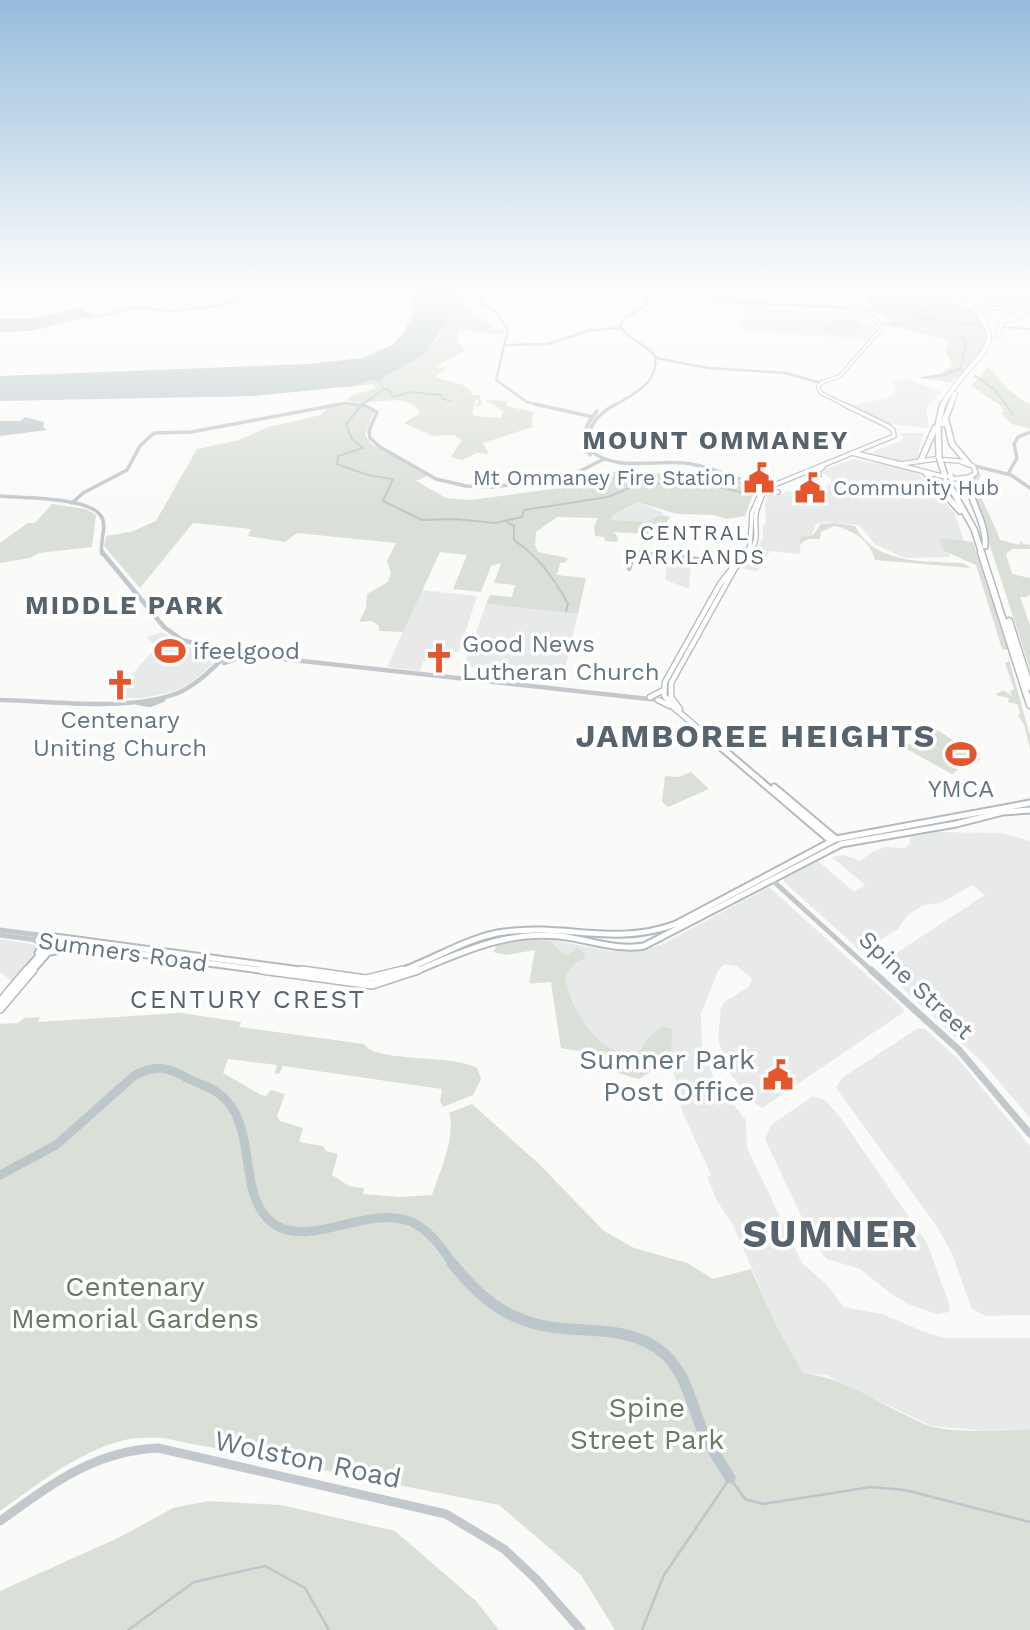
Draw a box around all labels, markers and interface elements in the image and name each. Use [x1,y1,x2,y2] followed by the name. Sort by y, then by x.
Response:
[582,425,850,455] district label: MOUNT OMMANEY
[742,461,776,495] public building icon: Mt Ommaney Fire Station
[473,465,736,490] place label: Mt Ommaney Fire Station
[793,471,827,505] public building icon: Community Hub
[833,475,999,500] place label: Community Hub
[624,520,766,569] district label: CENTRAL PARKLANDS
[25,590,225,620] district label: MIDDLE PARK
[462,630,660,686] place label: Good News Lutheran Church
[153,634,187,668] sports icon: ifeelgood
[193,637,300,665] place label: ifeelgood
[422,641,456,675] church icon: Good News Lutheran Church
[103,668,137,702] church icon: Centenary Uniting Church
[33,706,207,762] place label: Centenary Uniting Church
[576,717,937,755] district label: JAMBOREE HEIGHTS
[944,737,978,771] sports icon: YMCA
[928,775,994,803] place label: YMCA
[853,925,979,1045] street label: Spine Street
[37,926,209,978] street label: Sumners Road
[130,984,366,1014] district label: CENTURY CREST
[579,1043,755,1108] place label: Sumner Park Post Office
[761,1058,795,1092] public building icon: Sumner Park Post Office
[743,1212,919,1256] district label: SUMNER
[11,1270,259,1335] park label: Centenary Memorial Gardens
[570,1391,724,1456] park label: Spine Street Park
[212,1424,404,1495] street label: Wolston Road

